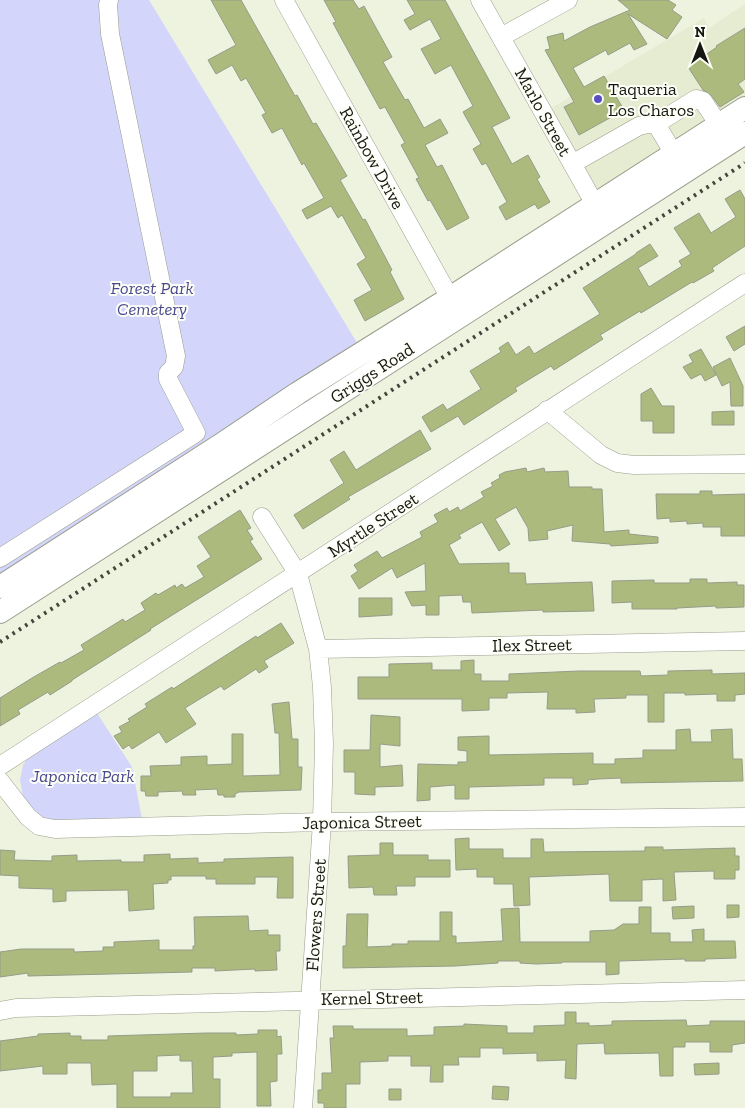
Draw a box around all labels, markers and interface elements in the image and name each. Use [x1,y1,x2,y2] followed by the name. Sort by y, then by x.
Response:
[675,20,725,70] north arrow
[695,24,706,41] text: N
[510,64,576,160] street label: Marlo Street
[608,78,694,121] place label: Taqueria Los Charos
[592,93,604,105] marker: Taqueria Los Charos
[335,103,409,213] street label: Rainbow Drive
[111,277,193,320] park label: Forest Park Cemetery
[326,338,418,408] street label: Griggs Road
[324,487,423,562] street label: Myrtle Street
[492,633,572,657] street label: Ilex Street
[31,765,134,787] park label: Japonica Park
[302,810,422,834] street label: Japonica Street
[301,858,331,972] street label: Flowers Street
[321,986,424,1010] street label: Kernel Street

